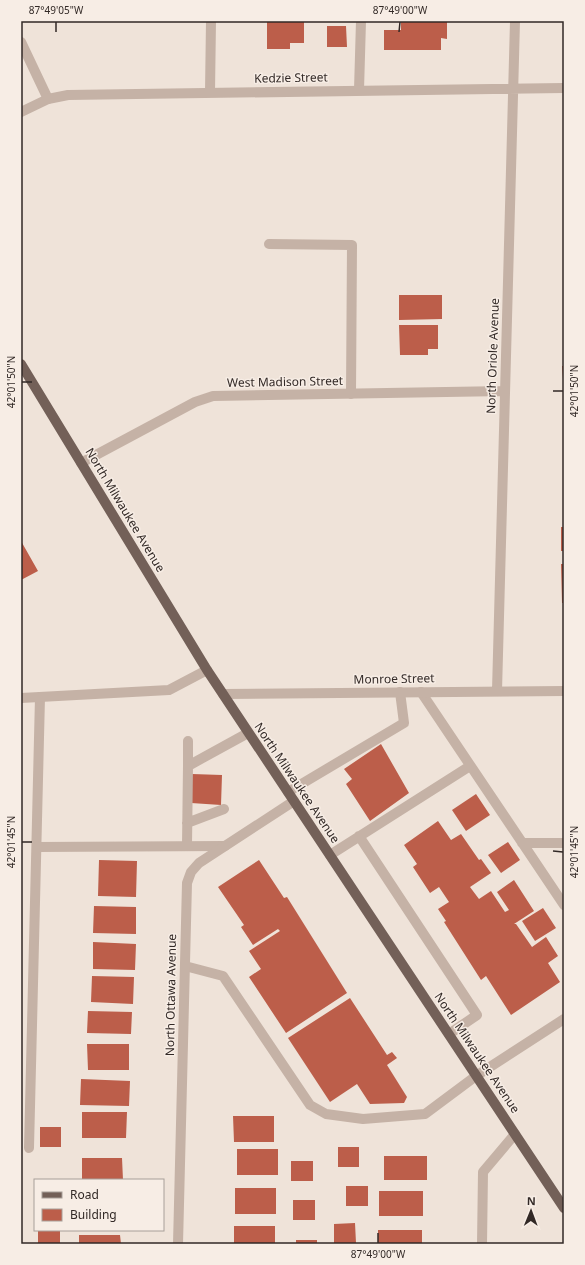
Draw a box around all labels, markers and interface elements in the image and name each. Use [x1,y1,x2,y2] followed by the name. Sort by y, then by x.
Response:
[29,3,84,17] text: 87°49'05"W
[373,3,428,17] text: 87°49'00"W
[254,68,329,87] street label: Kedzie Street
[482,297,503,414] street label: North Oriole Avenue
[4,356,18,408] text: 42°01'50"N
[567,365,581,417] text: 42°01'50"N
[227,372,344,391] street label: West Madison Street
[82,444,169,575] street label: North Milwaukee Avenue
[353,669,435,688] street label: Monroe Street
[251,719,344,847] street label: North Milwaukee Avenue
[4,816,18,868] text: 42°01'45"N
[567,826,581,878] text: 42°01'45"N
[161,933,180,1056] street label: North Ottawa Avenue
[431,989,524,1117] street label: North Milwaukee Avenue
[34,1179,164,1231] legend
[70,1186,99,1203] text: Road
[511,1191,551,1231] north arrow
[527,1193,536,1208] text: N
[70,1206,117,1223] text: Building
[351,1247,406,1261] text: 87°49'00"W

